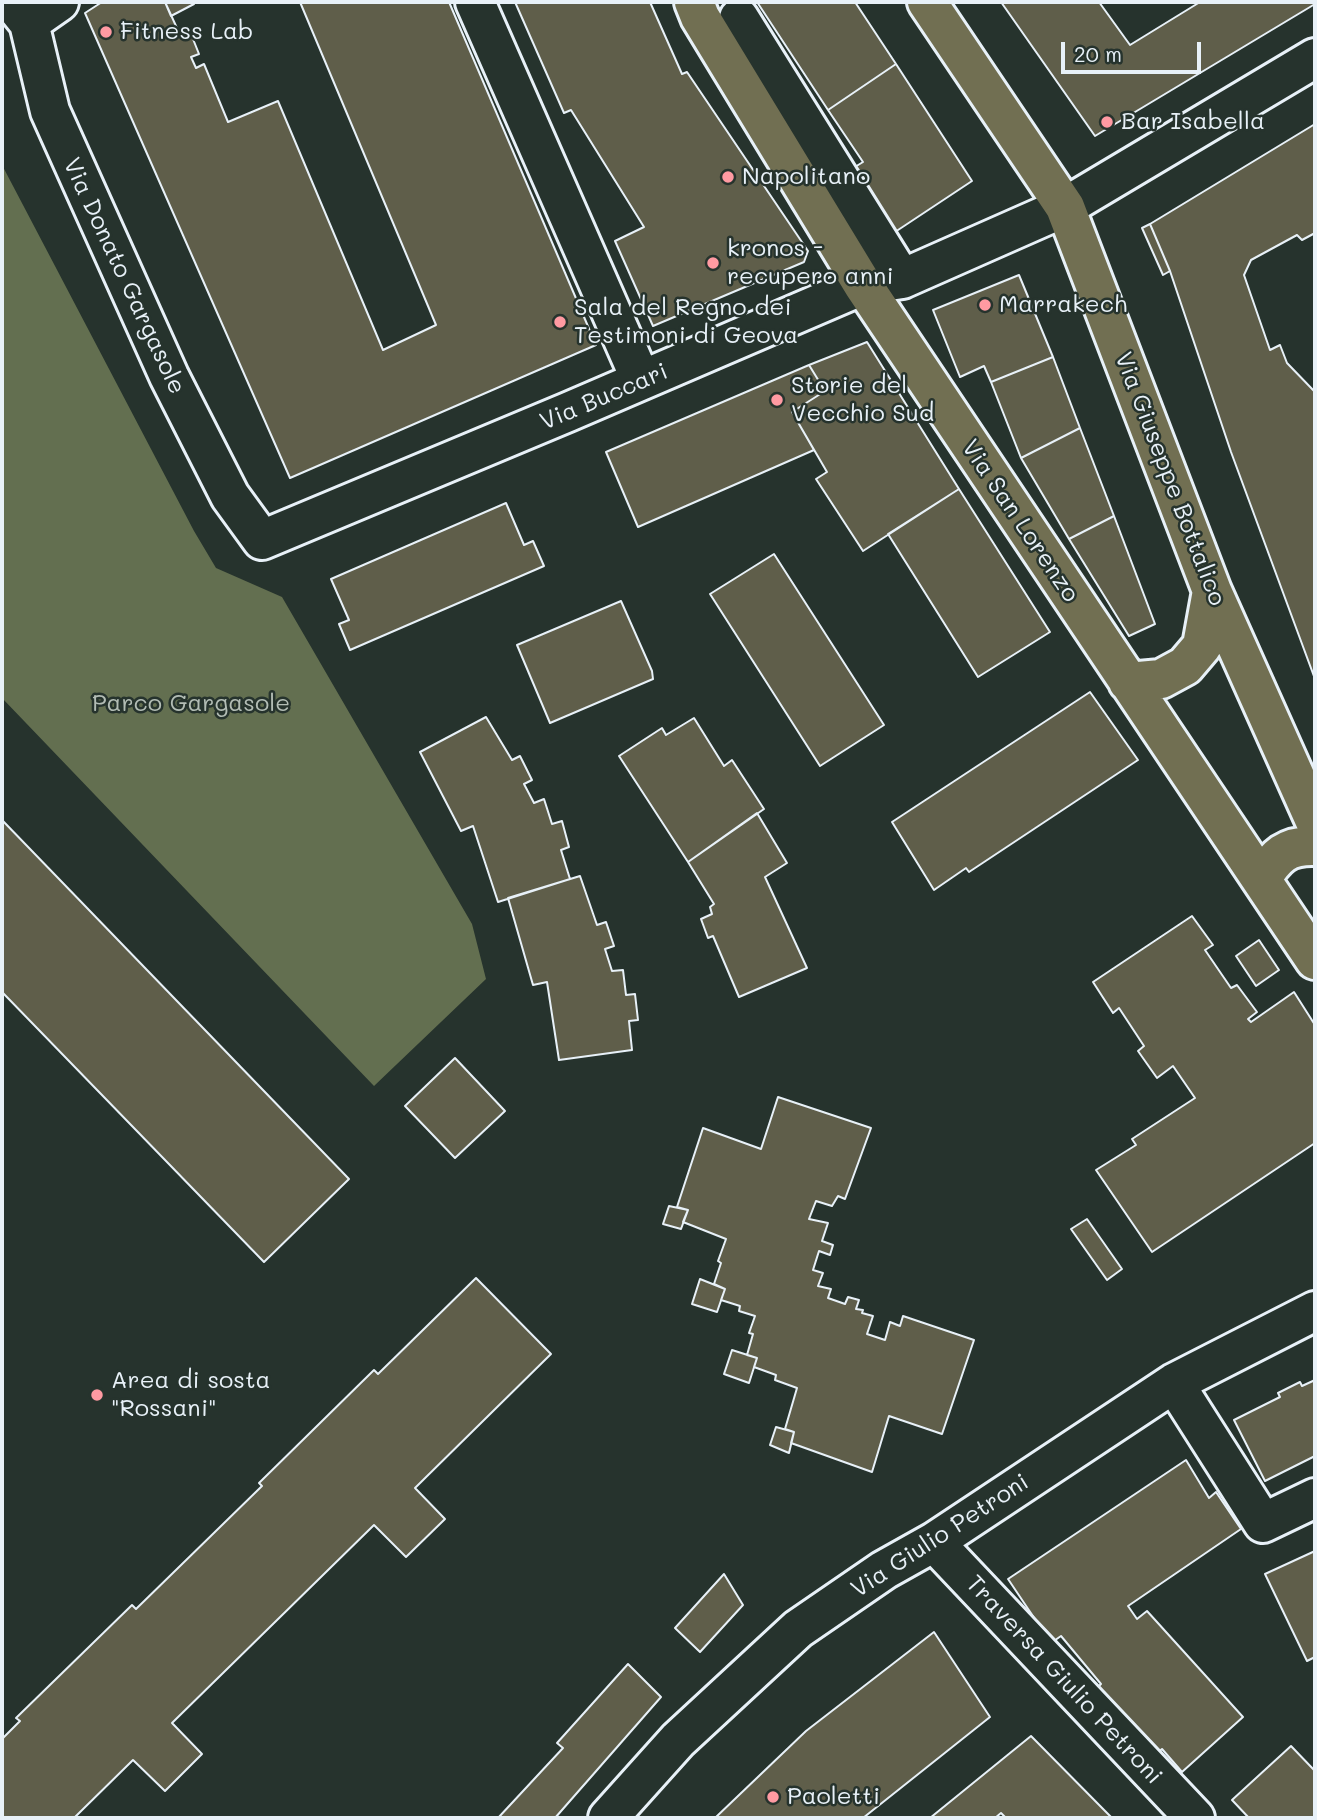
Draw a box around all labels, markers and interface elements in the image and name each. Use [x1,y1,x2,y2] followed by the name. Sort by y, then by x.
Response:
[120,18,253,46] place label: Fitness Lab
[98,24,114,40] marker: Fitness Lab
[1065,28,1205,72] scale bar
[1074,40,1122,67] text: 20 m
[1121,108,1265,136] place label: Bar Isabella
[1099,114,1115,130] marker: Bar Isabella
[57,153,191,399] street label: Via Donato Gargasole
[742,163,870,191] place label: Napolitano
[720,169,736,185] marker: Napolitano
[727,235,894,291] place label: kronos - recupero anni
[705,255,721,271] marker: kronos - recupero anni
[999,291,1127,319] place label: Marrakech
[574,294,798,350] place label: Sala del Regno dei Testimoni di Geova
[977,297,993,313] marker: Marrakech
[552,314,568,330] marker: Sala del Regno dei Testimoni di Geova
[1108,348,1232,610] street label: Via Giuseppe Bottalico
[536,357,672,437] street label: Via Buccari
[791,372,934,428] place label: Storie del Vecchio Sud
[769,392,785,408] marker: Storie del Vecchio Sud
[955,434,1085,608] street label: Via San Lorenzo
[92,690,290,718] park label: Parco Gargasole
[111,1367,270,1423] place label: Area di sosta "Rossani"
[89,1387,105,1403] marker: Area di sosta "Rossani"
[846,1468,1034,1604] street label: Via Giulio Petroni
[960,1570,1168,1790] street label: Traversa Giulio Petroni
[787,1783,880,1811] place label: Paoletti
[765,1789,781,1805] marker: Paoletti

